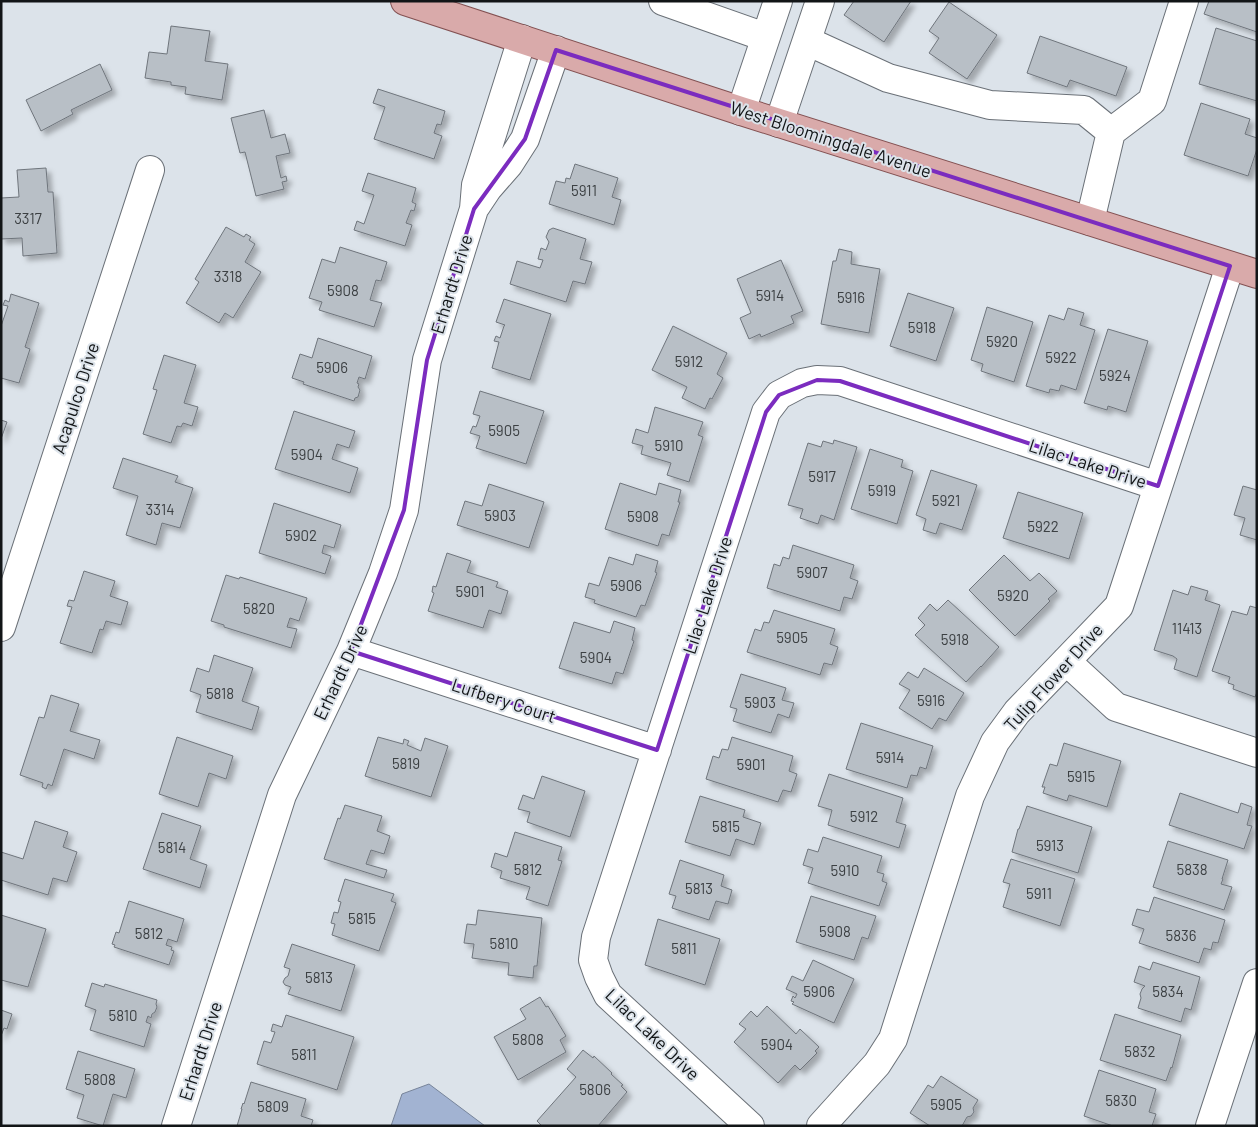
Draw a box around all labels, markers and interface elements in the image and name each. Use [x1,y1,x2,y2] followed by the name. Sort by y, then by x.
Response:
[727,96,935,182] street label: West Bloomingdale Avenue
[571,181,597,199] house number: 5911
[14,209,42,227] house number: 3317
[425,232,477,336] street label: Erhardt Drive
[214,267,242,285] house number: 3318
[327,281,359,299] house number: 5908
[756,286,784,304] house number: 5914
[837,288,865,306] house number: 5916
[908,318,936,336] house number: 5918
[986,332,1018,350] house number: 5920
[47,340,103,456] street label: Acapulco Drive
[1045,348,1077,366] house number: 5922
[675,352,703,370] house number: 5912
[316,358,348,376] house number: 5906
[1099,366,1131,384] house number: 5924
[488,421,520,439] house number: 5905
[1026,434,1150,492] street label: Lilac Lake Drive
[655,436,683,454] house number: 5910
[291,445,323,463] house number: 5904
[808,467,836,485] house number: 5917
[868,481,896,499] house number: 5919
[932,491,960,509] house number: 5921
[146,500,174,518] house number: 3314
[484,506,516,524] house number: 5903
[627,507,659,525] house number: 5908
[1027,517,1059,535] house number: 5922
[285,526,317,544] house number: 5902
[678,533,736,657] street label: Lilac Lake Drive
[796,563,828,581] house number: 5907
[610,576,642,594] house number: 5906
[456,582,484,600] house number: 5901
[997,586,1029,604] house number: 5920
[243,599,275,617] house number: 5820
[999,618,1107,736] street label: Tulip Flower Drive
[1172,619,1202,637] house number: 11413
[308,621,372,723] street label: Erhardt Drive
[776,628,808,646] house number: 5905
[941,630,969,648] house number: 5918
[580,648,612,666] house number: 5904
[449,673,559,727] street label: Lufbery Court
[206,684,234,702] house number: 5818
[917,691,945,709] house number: 5916
[744,693,776,711] house number: 5903
[876,748,904,766] house number: 5914
[392,754,420,772] house number: 5819
[737,755,765,773] house number: 5901
[1067,767,1095,785] house number: 5915
[850,807,878,825] house number: 5912
[712,817,740,835] house number: 5815
[1036,836,1064,854] house number: 5913
[158,838,186,856] house number: 5814
[514,860,542,878] house number: 5812
[1176,860,1208,878] house number: 5838
[831,861,859,879] house number: 5910
[685,879,713,897] house number: 5813
[1026,884,1052,902] house number: 5911
[348,909,376,927] house number: 5815
[819,922,851,940] house number: 5908
[135,924,163,942] house number: 5812
[1166,926,1196,944] house number: 5836
[490,934,518,952] house number: 5810
[671,939,697,957] house number: 5811
[305,968,333,986] house number: 5813
[803,982,835,1000] house number: 5906
[1152,982,1184,1000] house number: 5834
[601,984,705,1084] street label: Lilac Lake Drive
[174,999,226,1103] street label: Erhardt Drive
[109,1006,137,1024] house number: 5810
[512,1030,544,1048] house number: 5808
[761,1035,793,1053] house number: 5904
[1124,1042,1156,1060] house number: 5832
[291,1045,317,1063] house number: 5811
[84,1070,116,1088] house number: 5808
[579,1080,611,1098] house number: 5806
[1105,1091,1137,1109] house number: 5830
[930,1095,962,1113] house number: 5905
[257,1097,289,1115] house number: 5809

